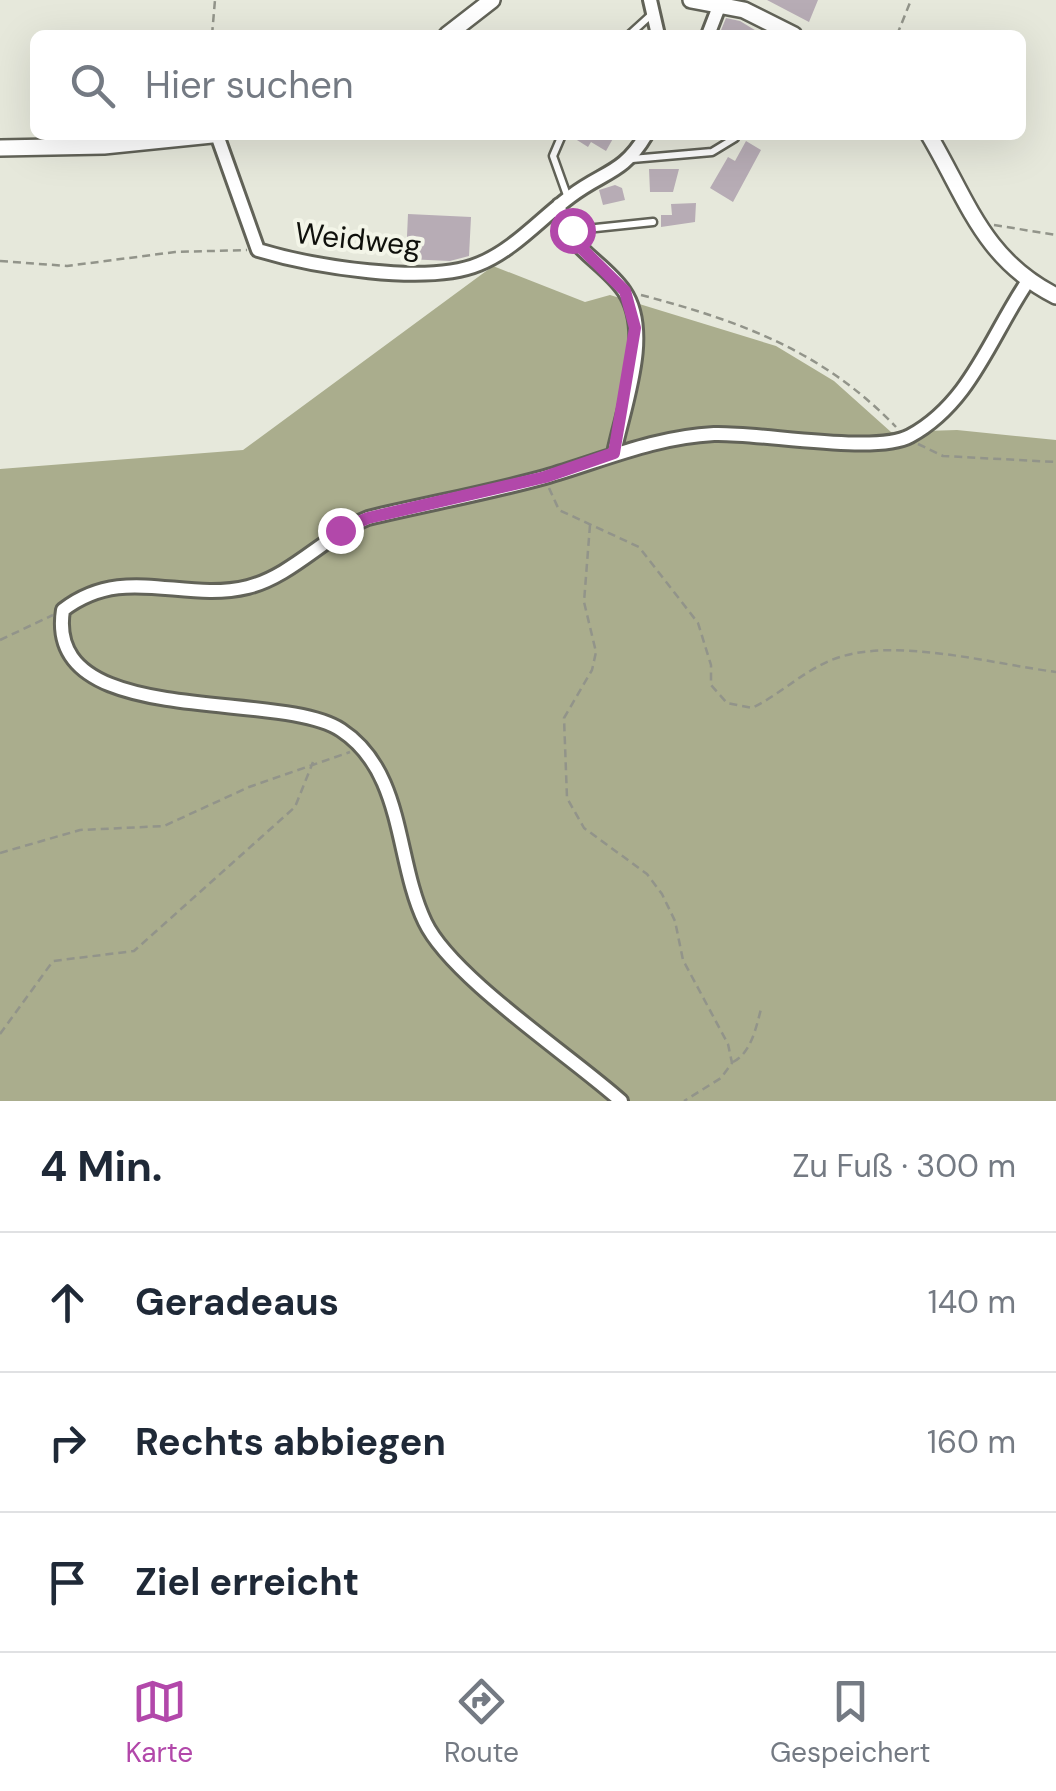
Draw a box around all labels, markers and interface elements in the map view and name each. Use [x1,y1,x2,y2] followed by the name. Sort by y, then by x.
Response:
[30,30,1026,140] search box
[65,58,120,113] icon: search
[145,60,354,110] text: Hier suchen
[550,208,596,254] route start
[293,213,423,265] street label: Weidweg
[318,508,364,554] route end
[40,1139,162,1194] text: 4 Min.
[792,1145,1016,1187] text: Zu Fuß · 300 m
[40,1275,95,1330] icon: ahead
[135,1277,339,1327] text: Geradeaus
[928,1281,1016,1323] text: 140 m
[40,1415,95,1470] icon: right
[135,1417,446,1467] text: Rechts abbiegen
[927,1421,1016,1463] text: 160 m
[40,1555,95,1610] icon: arrive
[135,1557,359,1607] text: Ziel erreicht
[125,1674,193,1771] tab: Karte
[444,1674,519,1771] tab: Route
[770,1674,931,1771] tab: Gespeichert

